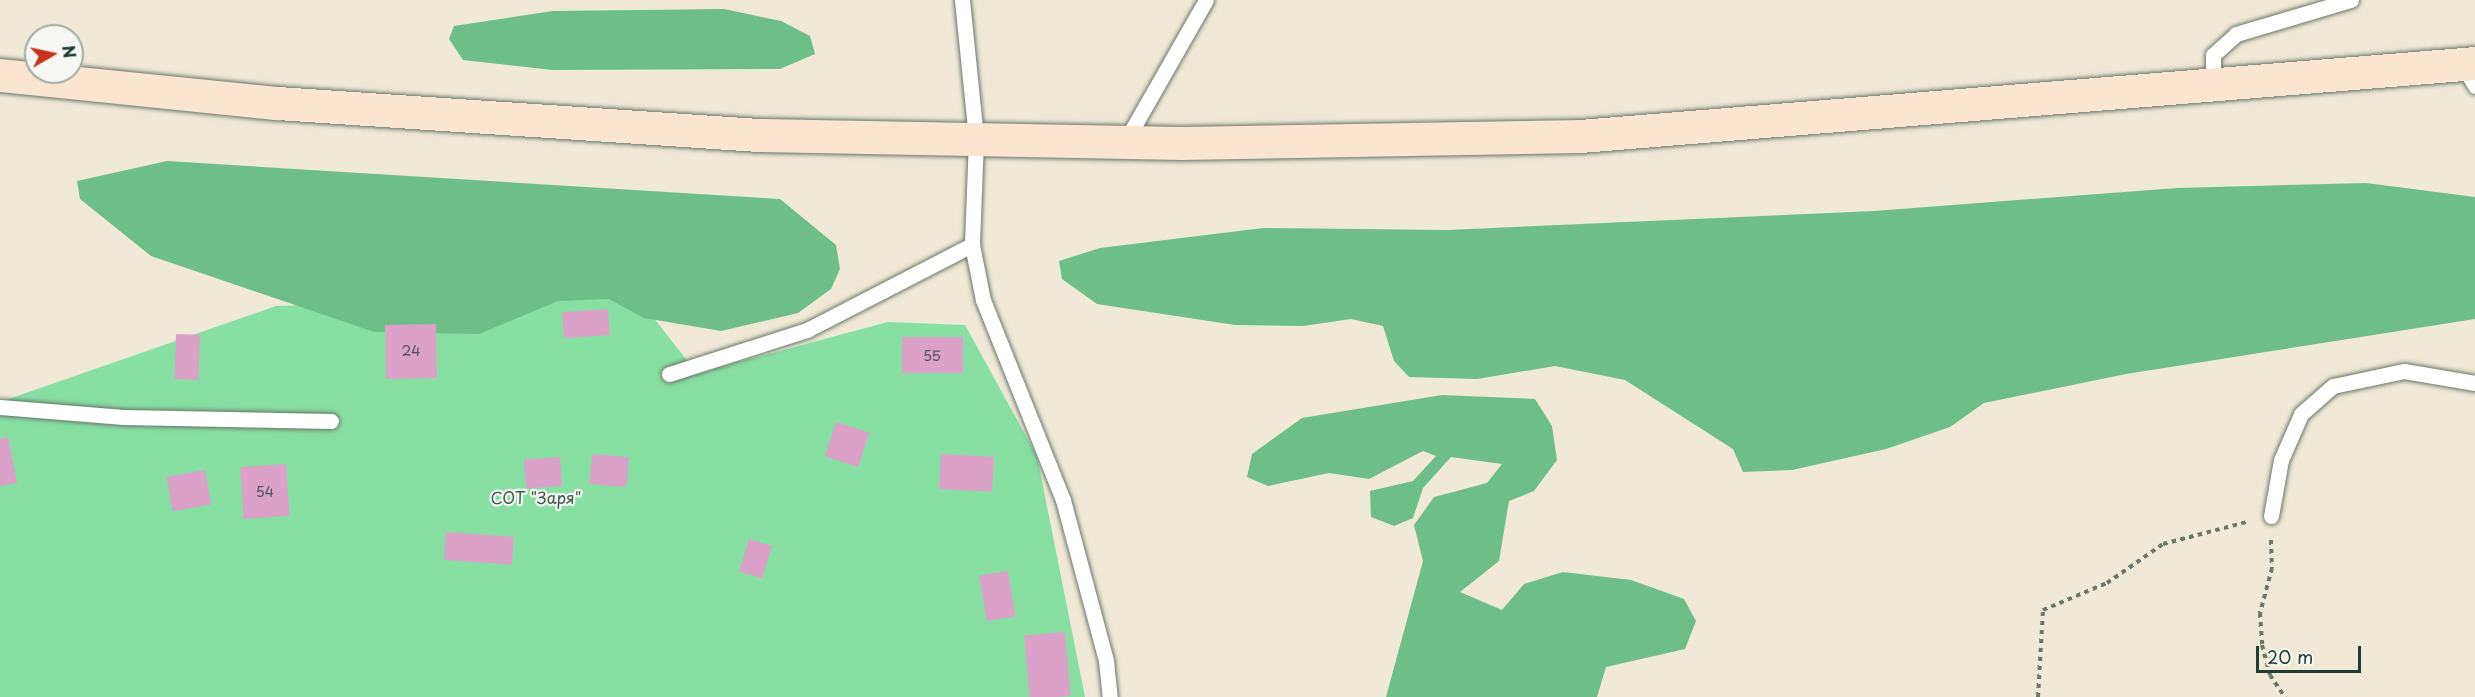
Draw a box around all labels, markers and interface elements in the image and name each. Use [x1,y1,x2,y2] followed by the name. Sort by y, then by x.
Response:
[24,24,84,84] north arrow
[57,43,83,60] text: N
[402,343,420,359] house number: 24
[923,348,941,364] house number: 55
[256,484,274,500] house number: 54
[490,487,582,507] park label: СОТ "Заря"
[2259,634,2364,672] scale bar
[2267,643,2313,670] text: 20 m

